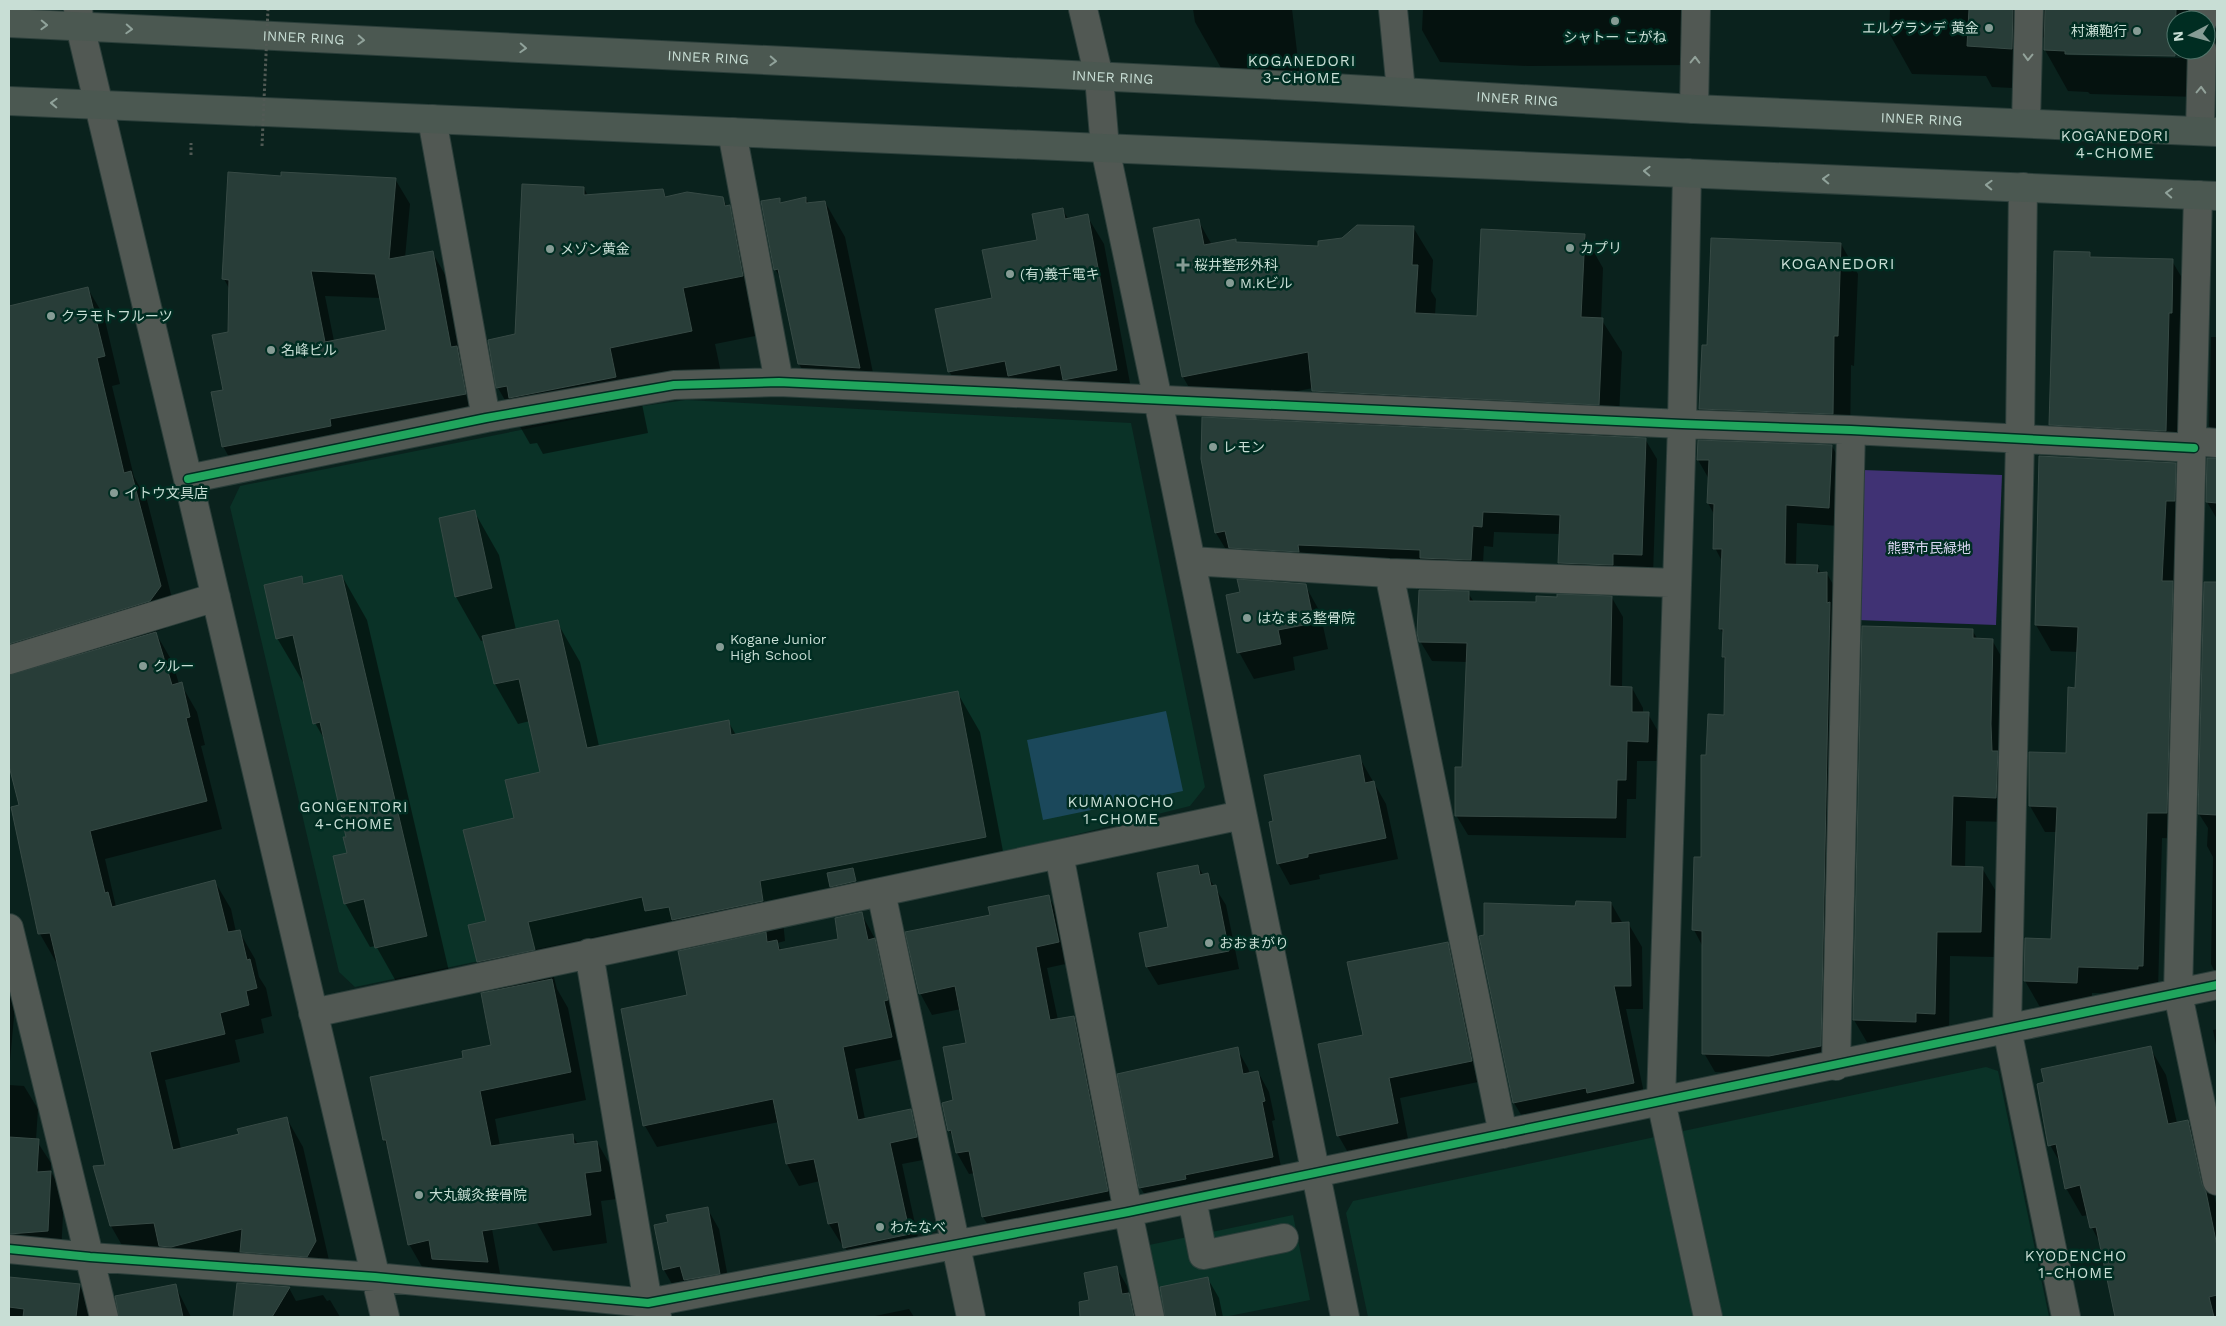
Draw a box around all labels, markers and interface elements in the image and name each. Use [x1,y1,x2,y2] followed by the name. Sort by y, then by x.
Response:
[2166,10,2216,60] north arrow
[1609,15,1621,27] marker: シャトー こがね
[41,20,49,30] one-way arrow
[1862,20,1979,36] place label: エルグランデ 黄金
[1983,22,1995,34] marker: エルグランデ 黄金
[125,23,133,34] one-way arrow
[2071,23,2127,39] place label: 村瀬鞄行
[2131,25,2143,37] marker: 村瀬鞄行
[262,27,345,47] street label: INNER RING
[1564,29,1666,45] place label: シャトー こがね
[2170,30,2187,42] text: N
[357,35,365,46] one-way arrow
[519,43,527,54] one-way arrow
[667,47,749,67] street label: INNER RING
[1248,52,1356,87] district label: KOGANEDORI 3-CHOME
[2023,54,2033,62] one-way arrow
[769,55,777,66] one-way arrow
[1690,56,1700,64] one-way arrow
[1072,67,1154,87] street label: INNER RING
[2196,86,2206,94] one-way arrow
[1476,88,1558,109] street label: INNER RING
[50,98,58,108] one-way arrow
[1880,109,1963,129] street label: INNER RING
[2061,127,2169,162] district label: KOGANEDORI 4-CHOME
[1642,166,1650,176] one-way arrow
[1822,173,1830,184] one-way arrow
[1984,180,1992,191] one-way arrow
[2164,188,2172,199] one-way arrow
[1580,240,1622,256] place label: カプリ
[560,241,630,257] place label: メゾン黄金
[1564,242,1576,254] marker: カプリ
[544,243,556,255] marker: メゾン黄金
[1781,254,1895,273] district label: KOGANEDORI
[1194,257,1278,273] place label: 桜井整形外科
[1176,258,1190,272] marker: 桜井整形外科
[1020,266,1100,282] place label: (有)義千電キ
[1004,268,1016,280] marker: (有)義千電キ
[1240,275,1293,291] place label: M.Kビル
[1224,277,1236,289] marker: M.Kビル
[61,308,173,324] place label: クラモトフルーツ
[45,310,57,322] marker: クラモトフルーツ
[281,342,337,358] place label: 名峰ビル
[265,344,277,356] marker: 名峰ビル
[1223,439,1265,455] place label: レモン
[1207,441,1219,453] marker: レモン
[124,485,208,501] place label: イトウ文具店
[108,487,120,499] marker: イトウ文具店
[1887,540,1971,556] park label: 熊野市民緑地
[1257,610,1355,626] place label: はなまる整骨院
[1241,612,1253,624] marker: はなまる整骨院
[730,631,827,663] place label: Kogane Junior High School
[714,641,726,653] marker: Kogane Junior High School
[153,658,195,674] place label: クルー
[137,660,149,672] marker: クルー
[1068,793,1174,828] district label: KUMANOCHO 1-CHOME
[300,798,408,833] district label: GONGENTORI 4-CHOME
[1219,935,1289,951] place label: おおまがり
[1203,937,1215,949] marker: おおまがり
[429,1187,527,1203] place label: 大丸鍼灸接骨院
[413,1189,425,1201] marker: 大丸鍼灸接骨院
[890,1219,946,1235] place label: わたなべ
[874,1221,886,1233] marker: わたなべ
[2025,1247,2127,1282] district label: KYODENCHO 1-CHOME

